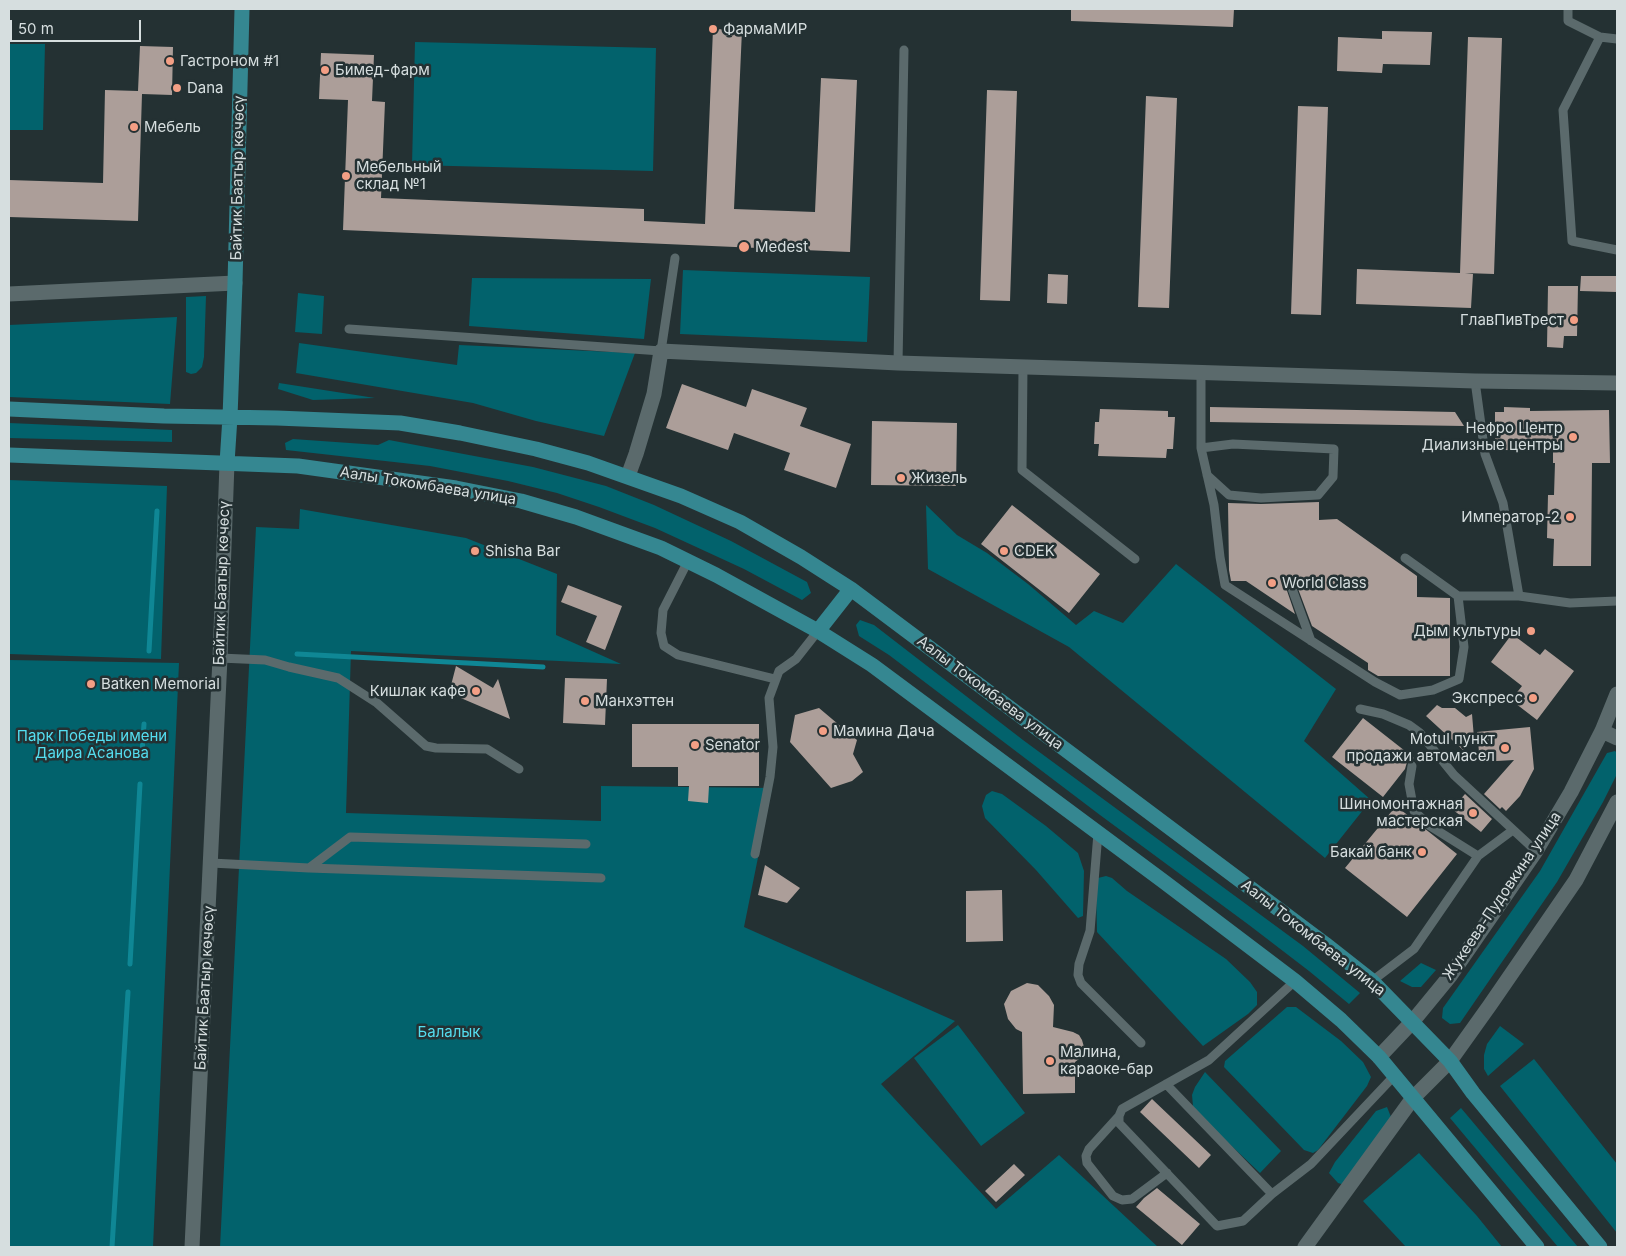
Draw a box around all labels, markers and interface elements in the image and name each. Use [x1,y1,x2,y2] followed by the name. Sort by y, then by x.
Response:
[12,10,144,42] scale bar
[18,19,54,38] text: 50 m
[723,20,807,38] place label: ФармаМИР
[707,23,719,35] marker: ФармаМИР
[180,52,279,70] place label: Гастроном #1
[164,55,176,67] marker: Гастроном #1
[335,61,430,79] place label: Бимед-фарм
[319,64,331,76] marker: Бимед-фарм
[187,79,224,97] place label: Dana
[171,82,183,94] marker: Dana
[228,95,248,261] street label: Байтик Баатыр көчөсү
[144,118,201,136] place label: Мебель
[128,121,140,133] marker: Мебель
[356,158,442,193] place label: Мебельный склад №1
[340,170,352,182] marker: Мебельный склад №1
[755,238,808,256] place label: Medest
[737,240,751,254] marker: Medest
[1460,311,1564,329] place label: ГлавПивТрест
[1568,314,1580,326] marker: ГлавПивТрест
[1422,419,1563,454] place label: Нефро Центр Диализные центры
[1567,431,1579,443] marker: Нефро Центр Диализные центры
[339,463,517,509] street label: Аалы Токомбаева улица
[911,469,967,487] place label: Жизель
[895,472,907,484] marker: Жизель
[210,500,234,666] street label: Байтик Баатыр көчөсү
[1461,508,1560,526] place label: Император-2
[1564,511,1576,523] marker: Император-2
[485,542,560,560] place label: Shisha Bar
[1014,542,1055,560] place label: CDEK
[469,545,481,557] marker: Shisha Bar
[998,545,1010,557] marker: CDEK
[1282,574,1367,592] place label: World Class
[1266,577,1278,589] marker: World Class
[1413,622,1521,640] place label: Дым культуры
[1525,625,1537,637] marker: Дым культуры
[913,632,1067,754] street label: Аалы Токомбаева улица
[101,675,220,693] place label: Batken Memorial
[85,678,97,690] marker: Batken Memorial
[370,682,466,700] place label: Кишлак кафе
[470,685,482,697] marker: Кишлак кафе
[1452,689,1523,707] place label: Экспресс
[595,692,674,710] place label: Манхэттен
[1527,692,1539,704] marker: Экспресс
[579,695,591,707] marker: Манхэттен
[833,722,935,740] place label: Мамина Дача
[817,725,829,737] marker: Мамина Дача
[17,727,167,762] park label: Парк Победы имени Даира Асанова
[1346,730,1495,765] place label: Motul пункт продажи автомасел
[705,736,760,754] place label: Senator
[689,739,701,751] marker: Senator
[1499,742,1511,754] marker: Motul пункт продажи автомасел
[1339,795,1463,830] place label: Шиномонтажная мастерская
[1467,807,1479,819] marker: Шиномонтажная мастерская
[1439,809,1565,983] street label: Жукеева-Пудовкина улица
[1330,843,1412,861] place label: Бакай банк
[1416,846,1428,858] marker: Бакай банк
[1237,876,1389,1000] street label: Аалы Токомбаева улица
[192,905,218,1071] street label: Байтик Баатыр көчөсү
[418,1023,480,1041] park label: Балалык
[1060,1043,1153,1078] place label: Малина, караоке-бар
[1044,1055,1056,1067] marker: Малина, караоке-бар

